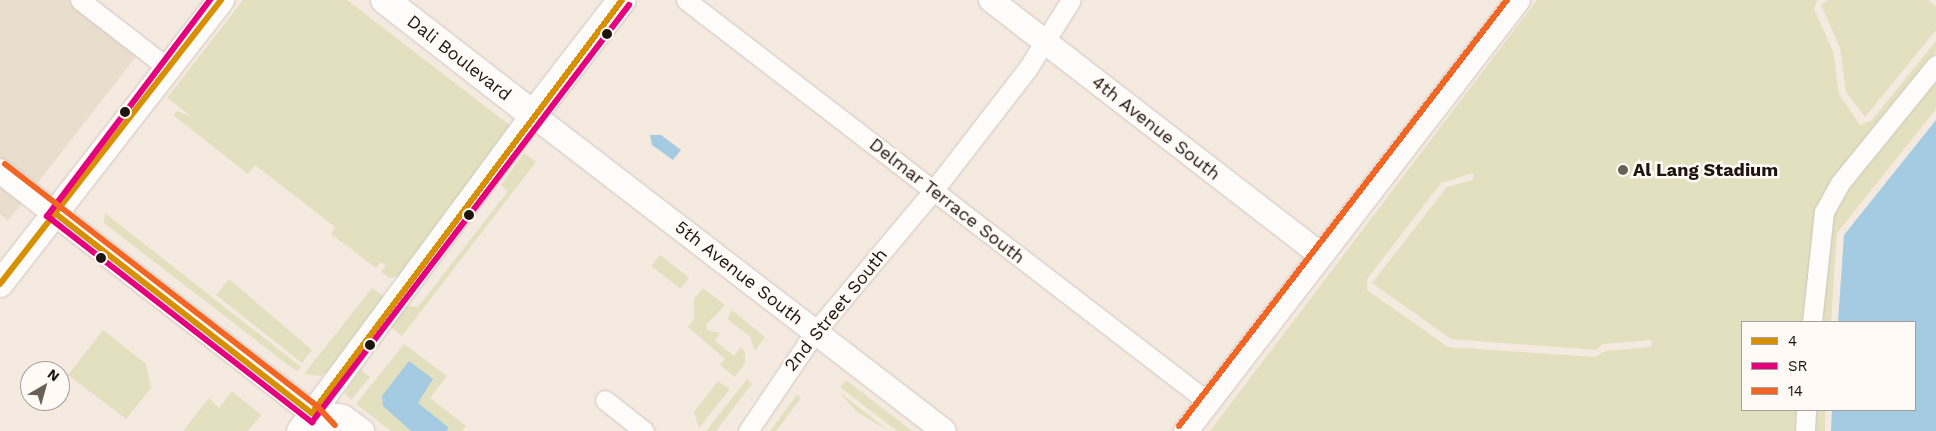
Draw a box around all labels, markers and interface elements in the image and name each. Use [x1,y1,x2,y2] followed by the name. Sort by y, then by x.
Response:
[402,11,516,105] street label: Dali Boulevard
[602,29,612,39] unlabelled marker
[1087,71,1225,185] street label: 4th Avenue South
[120,107,130,117] unlabelled marker
[865,133,1029,269] street label: Delmar Terrace South
[1633,159,1778,181] place label: Al Lang Stadium
[1617,164,1629,176] marker: Al Lang Stadium
[464,210,474,220] unlabelled marker
[670,216,808,330] street label: 5th Avenue South
[780,244,892,376] street label: 2nd Street South
[96,253,106,263] unlabelled marker
[1741,321,1916,411] legend
[1788,332,1797,350] text: 4
[365,340,375,350] unlabelled marker
[1788,357,1808,375] text: SR
[20,361,70,411] north arrow
[45,365,63,384] text: N
[1788,382,1803,400] text: 14

